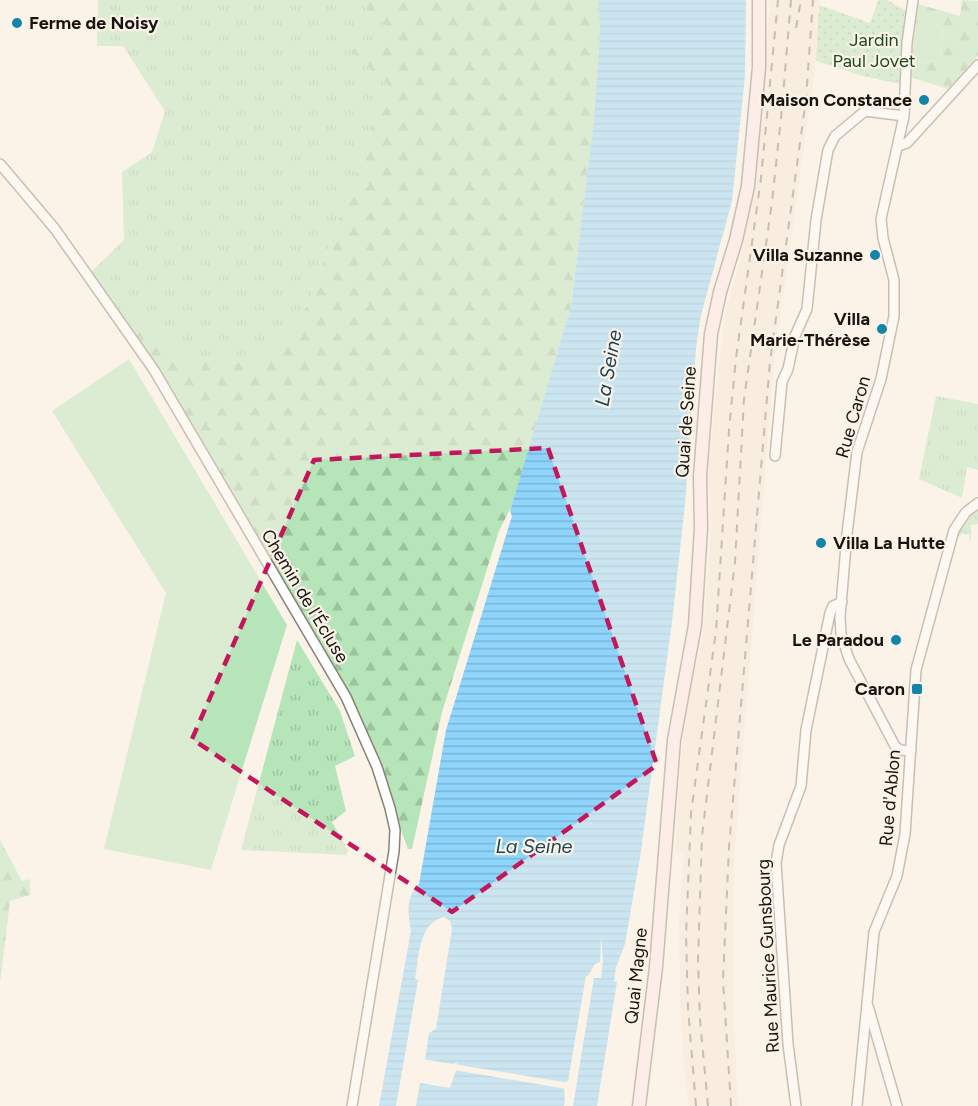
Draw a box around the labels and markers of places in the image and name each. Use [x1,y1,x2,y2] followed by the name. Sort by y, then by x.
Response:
[29,12,159,34] place label: Ferme de Noisy
[10,16,24,30] marker: Ferme de Noisy
[760,89,912,111] place label: Maison Constance
[917,93,931,107] marker: Maison Constance
[753,244,863,266] place label: Villa Suzanne
[868,248,882,262] marker: Villa Suzanne
[750,308,870,351] place label: Villa Marie-Thérèse
[875,322,889,336] marker: Villa Marie-Thérèse
[833,532,945,554] place label: Villa La Hutte
[814,536,828,550] marker: Villa La Hutte
[792,629,884,651] place label: Le Paradou
[889,633,903,647] marker: Le Paradou
[855,678,905,700] place label: Caron
[910,682,924,696] marker: Caron

